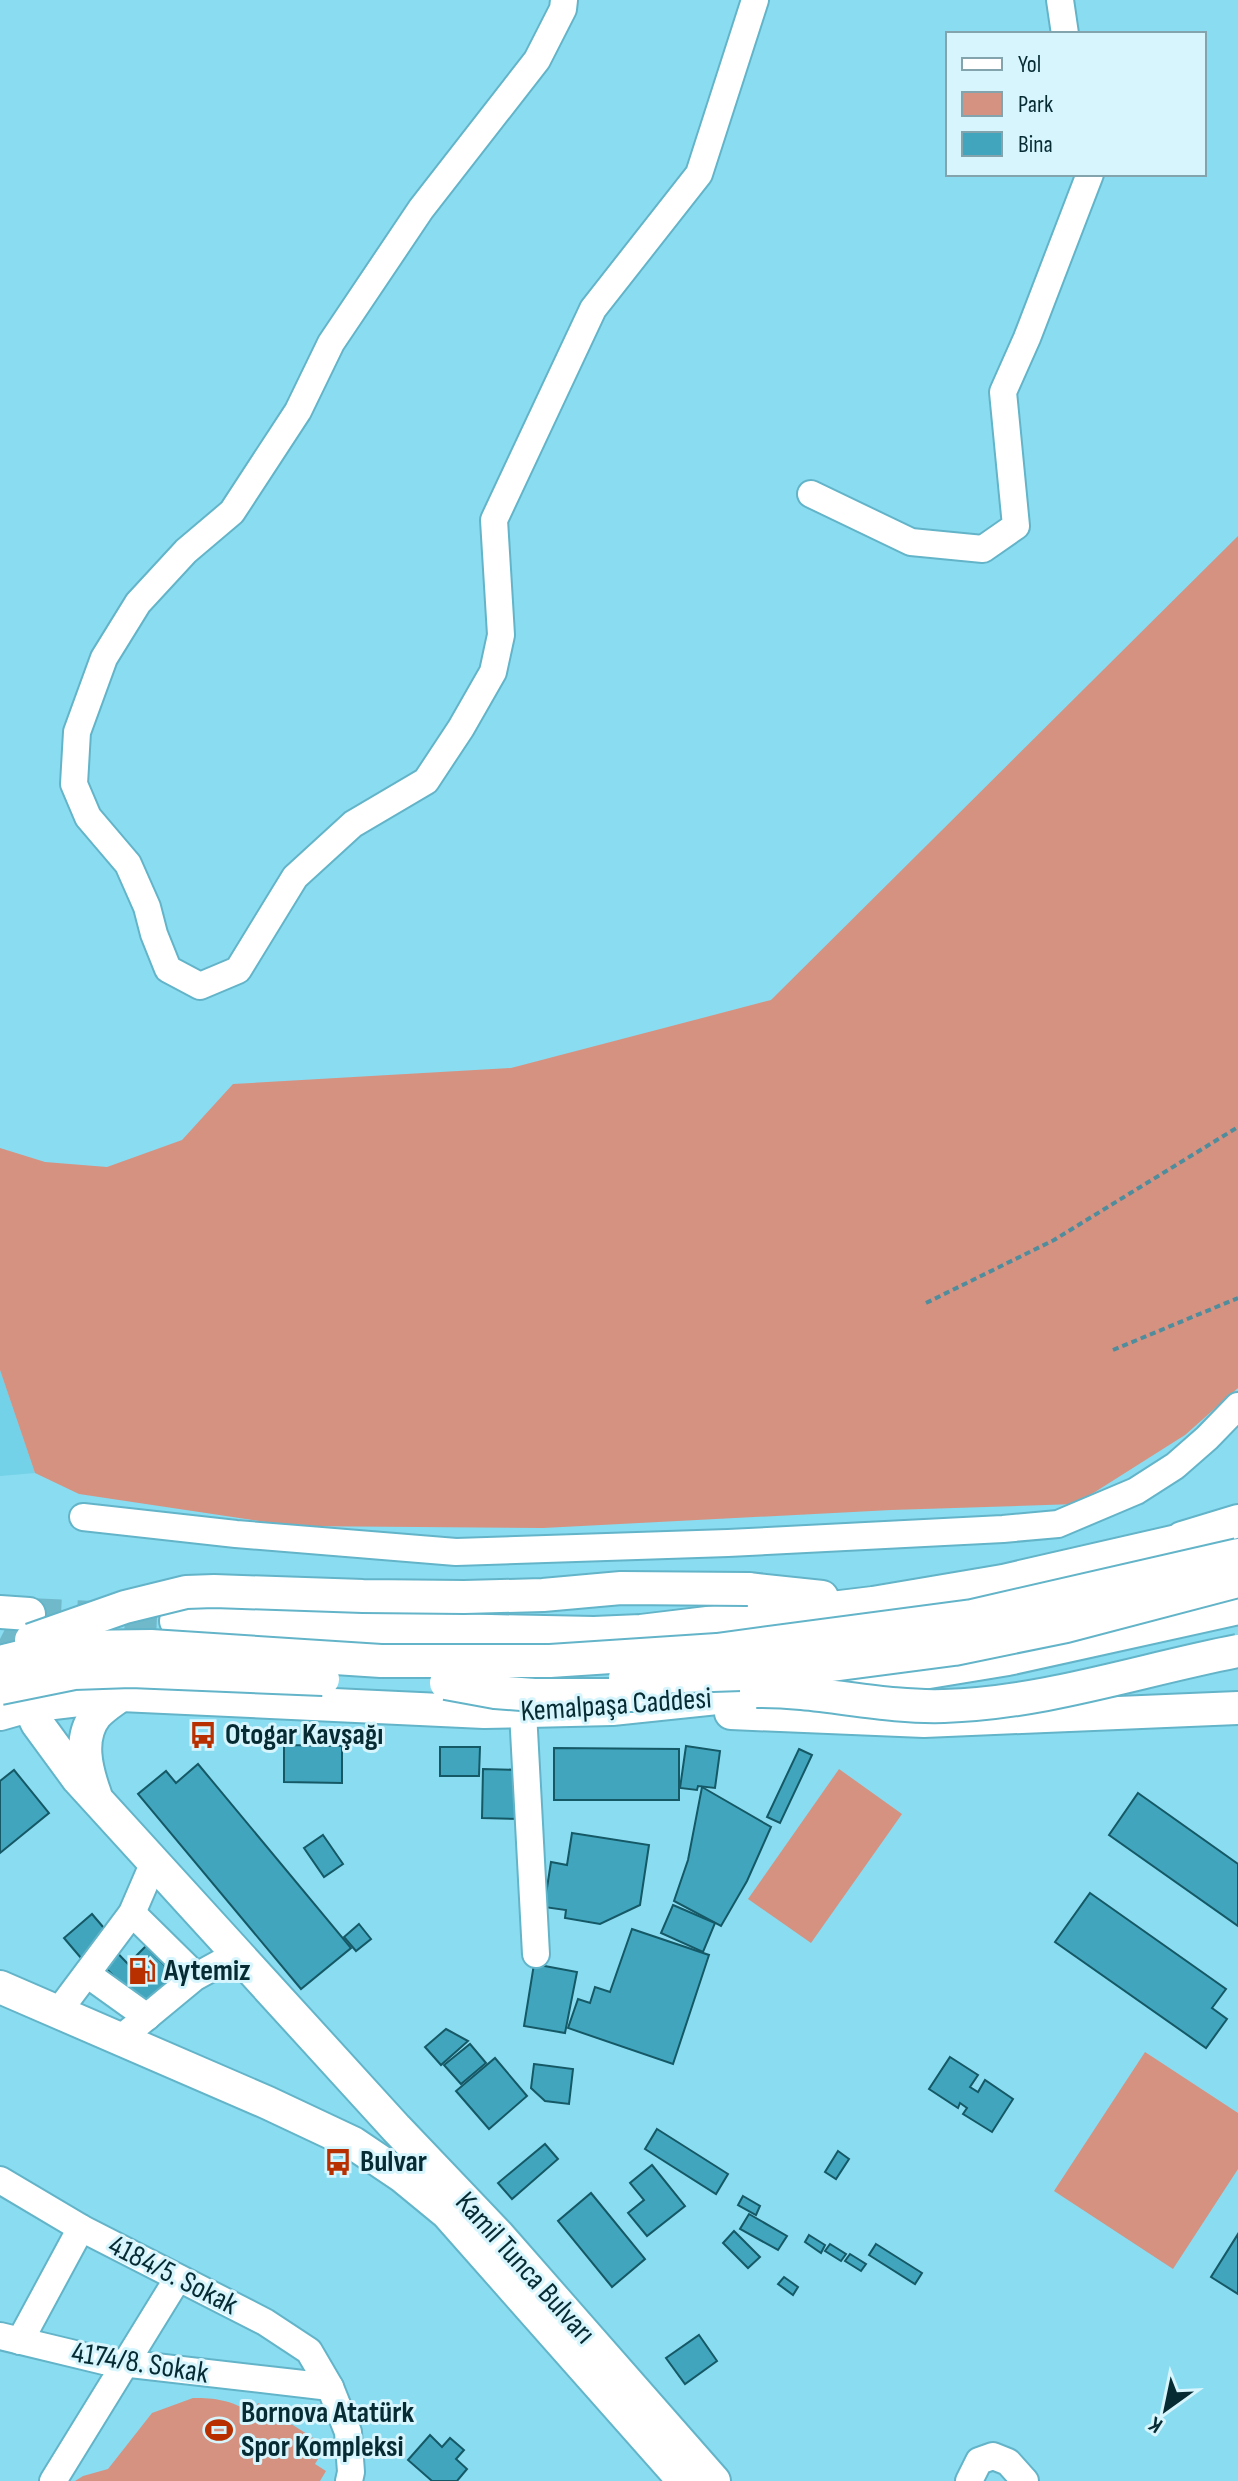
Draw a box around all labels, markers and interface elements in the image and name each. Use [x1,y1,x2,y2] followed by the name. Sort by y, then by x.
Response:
[946,32,1206,176] legend
[1018,50,1041,79] text: Yol
[1018,90,1053,119] text: Park
[1018,130,1053,159] text: Bina
[519,1680,713,1730] street label: Kemalpaşa Caddesi
[225,1717,383,1753] place label: Otogar Kavşağı
[188,1720,218,1750] bus stop icon: Otogar Kavşağı
[163,1953,251,1989] place label: Aytemiz
[127,1956,157,1986] fuel station icon: Aytemiz
[360,2144,427,2180] place label: Bulvar
[323,2147,353,2177] bus stop icon: Bulvar
[447,2185,603,2351] street label: Kamil Tunca Bulvarı
[102,2227,244,2323] street label: 4184/5. Sokak
[69,2334,211,2392] street label: 4174/8. Sokak
[1126,2369,1206,2449] north arrow
[241,2395,414,2465] place label: Bornova Atatürk Spor Kompleksi
[1144,2410,1168,2439] text: K
[204,2415,234,2445] sports icon: Bornova Atatürk Spor Kompleksi

